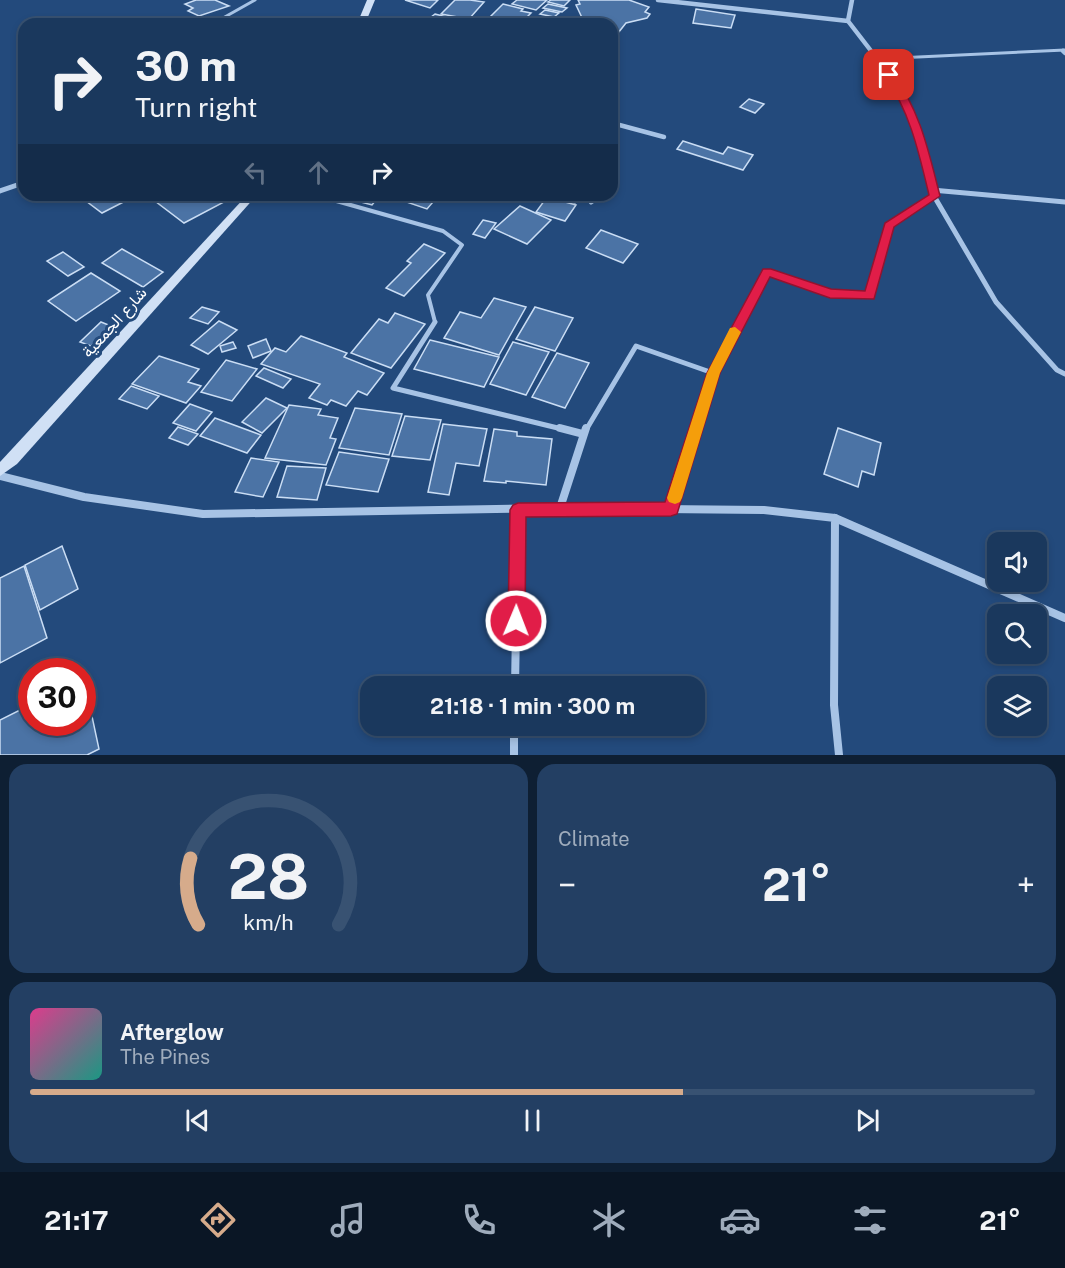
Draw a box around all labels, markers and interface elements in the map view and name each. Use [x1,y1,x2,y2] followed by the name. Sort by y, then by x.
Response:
[135,41,237,90] text: 30 m
[36,42,114,120] icon: right
[863,49,914,100] pin
[872,58,905,91] icon: arrive
[135,91,258,123] text: Turn right
[239,156,272,189] icon: left
[302,156,335,189] icon: ahead
[365,156,398,189] icon: right
[78,283,152,363] street label: شارع الجمعية
[987,532,1047,736] map controls
[987,532,1047,592] button: sound
[484,589,548,653] position arrow
[987,604,1047,664] button: search
[18,658,96,736] speed limit sign: 30
[987,676,1047,736] button: layers
[430,693,635,719] text: 21:18 · 1 min · 300 m
[558,827,630,851] text: Climate
[228,840,309,913] text: 28
[762,858,831,911] text: 21°
[558,866,576,904] text: −
[1017,866,1035,904] text: +
[243,911,294,936] text: km/h
[120,1019,224,1045] text: Afterglow
[120,1045,210,1069] text: The Pines
[181,1104,214,1137] icon: previous
[516,1104,549,1137] icon: pause
[851,1104,884,1137] icon: next
[197,1199,239,1241] icon: directions
[327,1199,369,1241] icon: music
[458,1199,500,1241] icon: phone
[588,1199,630,1241] icon: climate
[719,1199,761,1241] icon: car
[849,1199,891,1241] icon: filters
[44,1204,109,1236] text: 21:17
[979,1204,1021,1236] text: 21°

